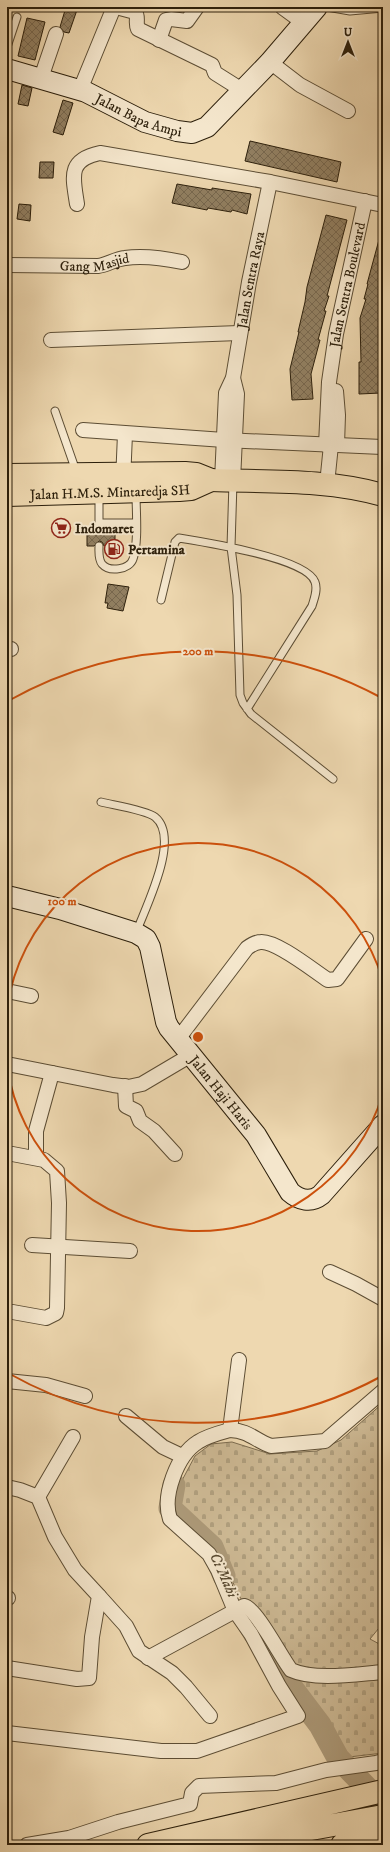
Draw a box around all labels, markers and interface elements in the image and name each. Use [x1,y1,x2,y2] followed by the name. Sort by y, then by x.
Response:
[328,22,368,62] north arrow
[344,26,353,40] text: U
[90,89,183,142] street label: Jalan Bapa Ampi
[326,221,370,351] street label: Jalan Sentra Boulevard
[233,230,269,332] street label: Jalan Sentra Raya
[60,249,130,277] street label: Gang Masjid
[28,481,191,504] street label: Jalan H.M.S. Mintaredja SH
[50,517,72,539] supermarket icon: Indomaret
[75,520,134,538] place label: Indomaret
[103,538,125,560] fuel station icon: Pertamina
[128,541,186,559] place label: Pertamina
[183,644,213,659] text: 200 m
[48,894,76,909] text: 100 m
[191,1030,205,1044] centre of rings
[184,1050,256,1134] street label: Jalan Haji Haris
[205,1550,242,1602] water label: Ci Mahi

